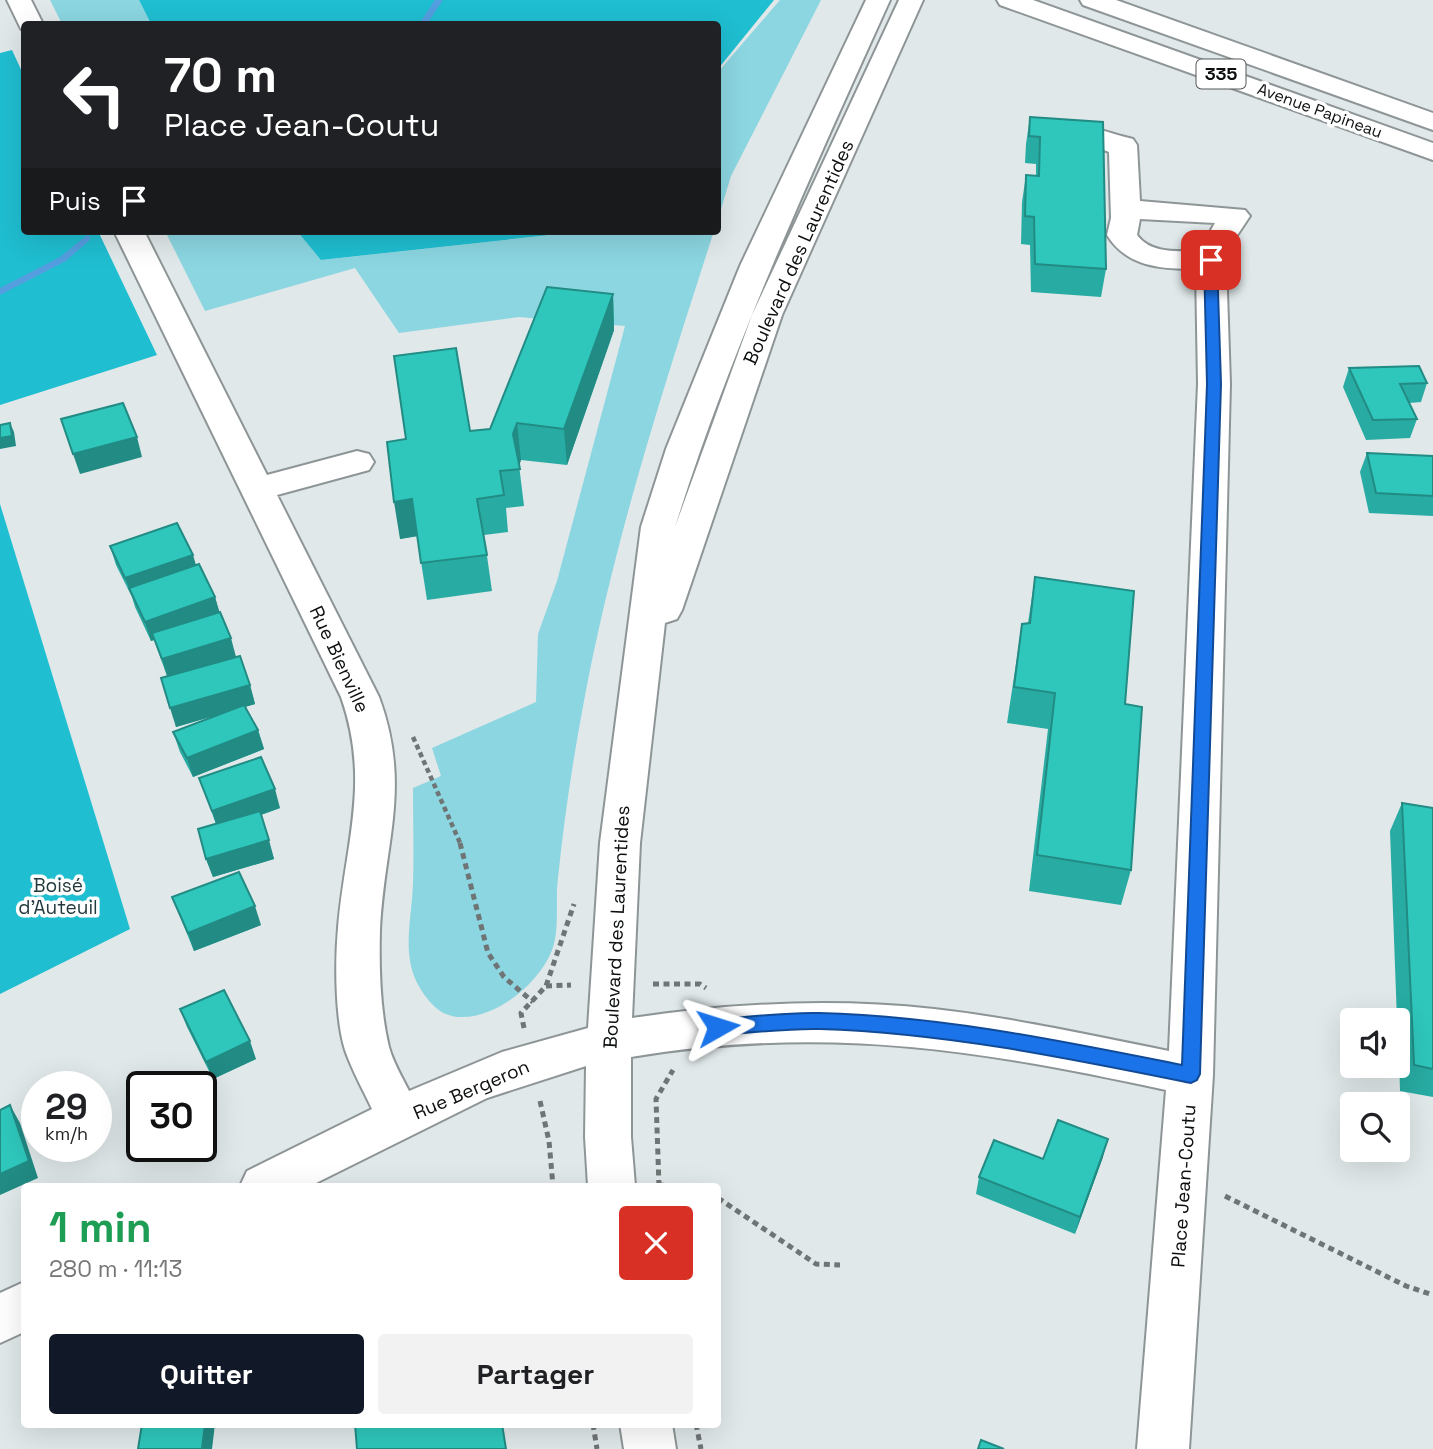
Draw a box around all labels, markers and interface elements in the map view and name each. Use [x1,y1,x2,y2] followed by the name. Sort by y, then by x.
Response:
[164,44,277,106] text: 70 m
[49,49,140,140] icon: left
[1196,60,1246,88] road number: 335
[1254,78,1385,143] street label: Avenue Papineau
[164,105,439,145] text: Place Jean-Coutu
[737,136,859,369] street label: Boulevard des Laurentides
[115,182,153,220] icon: arrive
[49,184,101,218] text: Puis
[1181,230,1241,290] pin
[1192,241,1230,279] icon: arrive
[304,602,375,717] street label: Rue Bienville
[598,805,635,1049] street label: Boulevard des Laurentides
[18,873,98,920] park label: Boisé d'Auteuil
[681,990,755,1064] position arrow
[1340,1008,1410,1162] map controls
[1340,1008,1410,1078] button: sound
[409,1054,533,1125] street label: Rue Bergeron
[126,1071,217,1162] speed limit sign: 30
[45,1085,88,1129] text: 29
[1340,1092,1410,1162] button: search
[1165,1104,1202,1268] street label: Place Jean-Coutu
[45,1122,88,1145] text: km/h
[49,1201,152,1254] text: 1 min
[619,1206,693,1280] button: close
[49,1254,182,1284] text: 280 m · 11:13
[49,1334,364,1414] button: Quitter
[378,1334,693,1414] button: Partager

